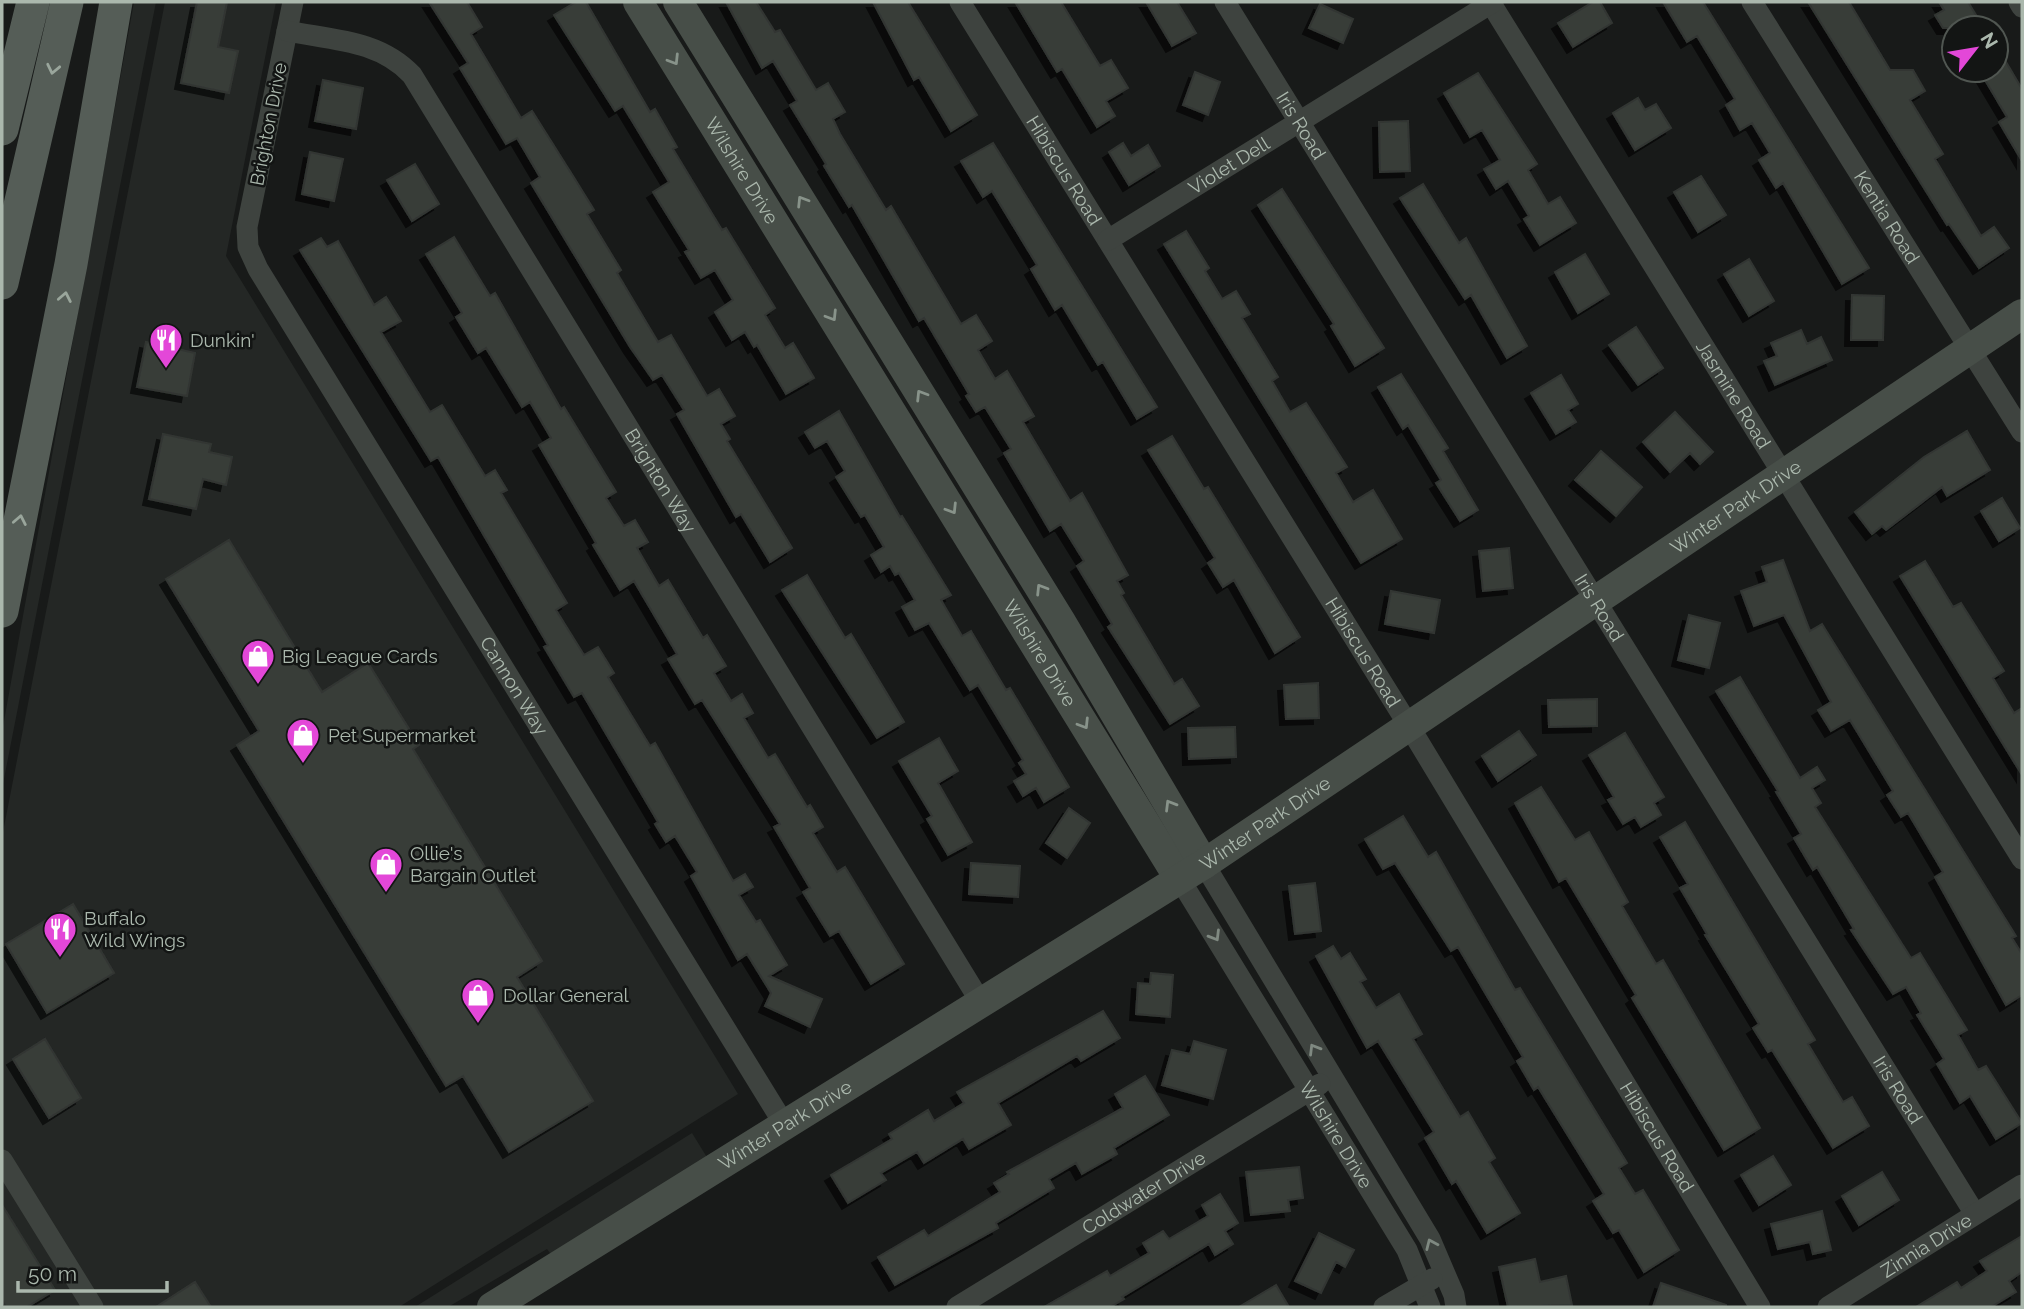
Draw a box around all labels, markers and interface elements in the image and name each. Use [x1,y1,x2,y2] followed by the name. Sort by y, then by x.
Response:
[1940,14,2010,84] north arrow
[1976,28,2003,52] text: N
[666,52,679,65] one-way arrow
[245,61,291,187] street label: Brighton Drive
[47,63,62,75] one-way arrow
[1272,88,1330,163] street label: Iris Road
[1022,112,1107,229] street label: Hibiscus Road
[701,113,783,228] street label: Wilshire Drive
[1184,132,1274,199] street label: Violet Dell
[1850,167,1924,267] street label: Kentia Road
[797,196,810,209] one-way arrow
[56,291,71,303] one-way arrow
[824,308,837,321] one-way arrow
[147,321,185,370] restaurant icon: Dunkin'
[190,329,255,351] place label: Dunkin'
[1692,337,1775,453] street label: Jasmine Road
[917,390,930,403] one-way arrow
[620,424,701,537] street label: Brighton Way
[1666,455,1805,558] street label: Winter Park Drive
[943,502,956,515] one-way arrow
[11,514,26,526] one-way arrow
[1571,570,1629,645] street label: Iris Road
[1036,583,1049,596] one-way arrow
[1321,593,1405,711] street label: Hibiscus Road
[999,595,1081,710] street label: Wilshire Drive
[476,632,553,739] street label: Cannon Way
[239,637,277,686] shop icon: Big League Cards
[282,645,438,667] place label: Big League Cards
[284,716,322,765] shop icon: Pet Supermarket
[1076,716,1089,729] one-way arrow
[328,724,476,746] place label: Pet Supermarket
[1196,771,1334,875] street label: Winter Park Drive
[1165,800,1178,813] one-way arrow
[410,842,537,886] place label: Ollie's Bargain Outlet
[367,845,405,894] shop icon: Ollie's Bargain Outlet
[84,907,185,951] place label: Buffalo Wild Wings
[41,910,79,959] restaurant icon: Buffalo Wild Wings
[1206,929,1219,942] one-way arrow
[459,976,497,1025] shop icon: Dollar General
[503,984,630,1006] place label: Dollar General
[1309,1044,1322,1057] one-way arrow
[1869,1052,1927,1127] street label: Iris Road
[714,1075,855,1174] street label: Winter Park Drive
[1295,1077,1377,1192] street label: Wilshire Drive
[1616,1078,1699,1196] street label: Hibiscus Road
[1078,1146,1209,1239] street label: Coldwater Drive
[1877,1209,1976,1282] street label: Zinnia Drive
[1425,1239,1439,1251] one-way arrow
[18,1250,166,1294] scale bar
[28,1261,77,1286] text: 50 m

